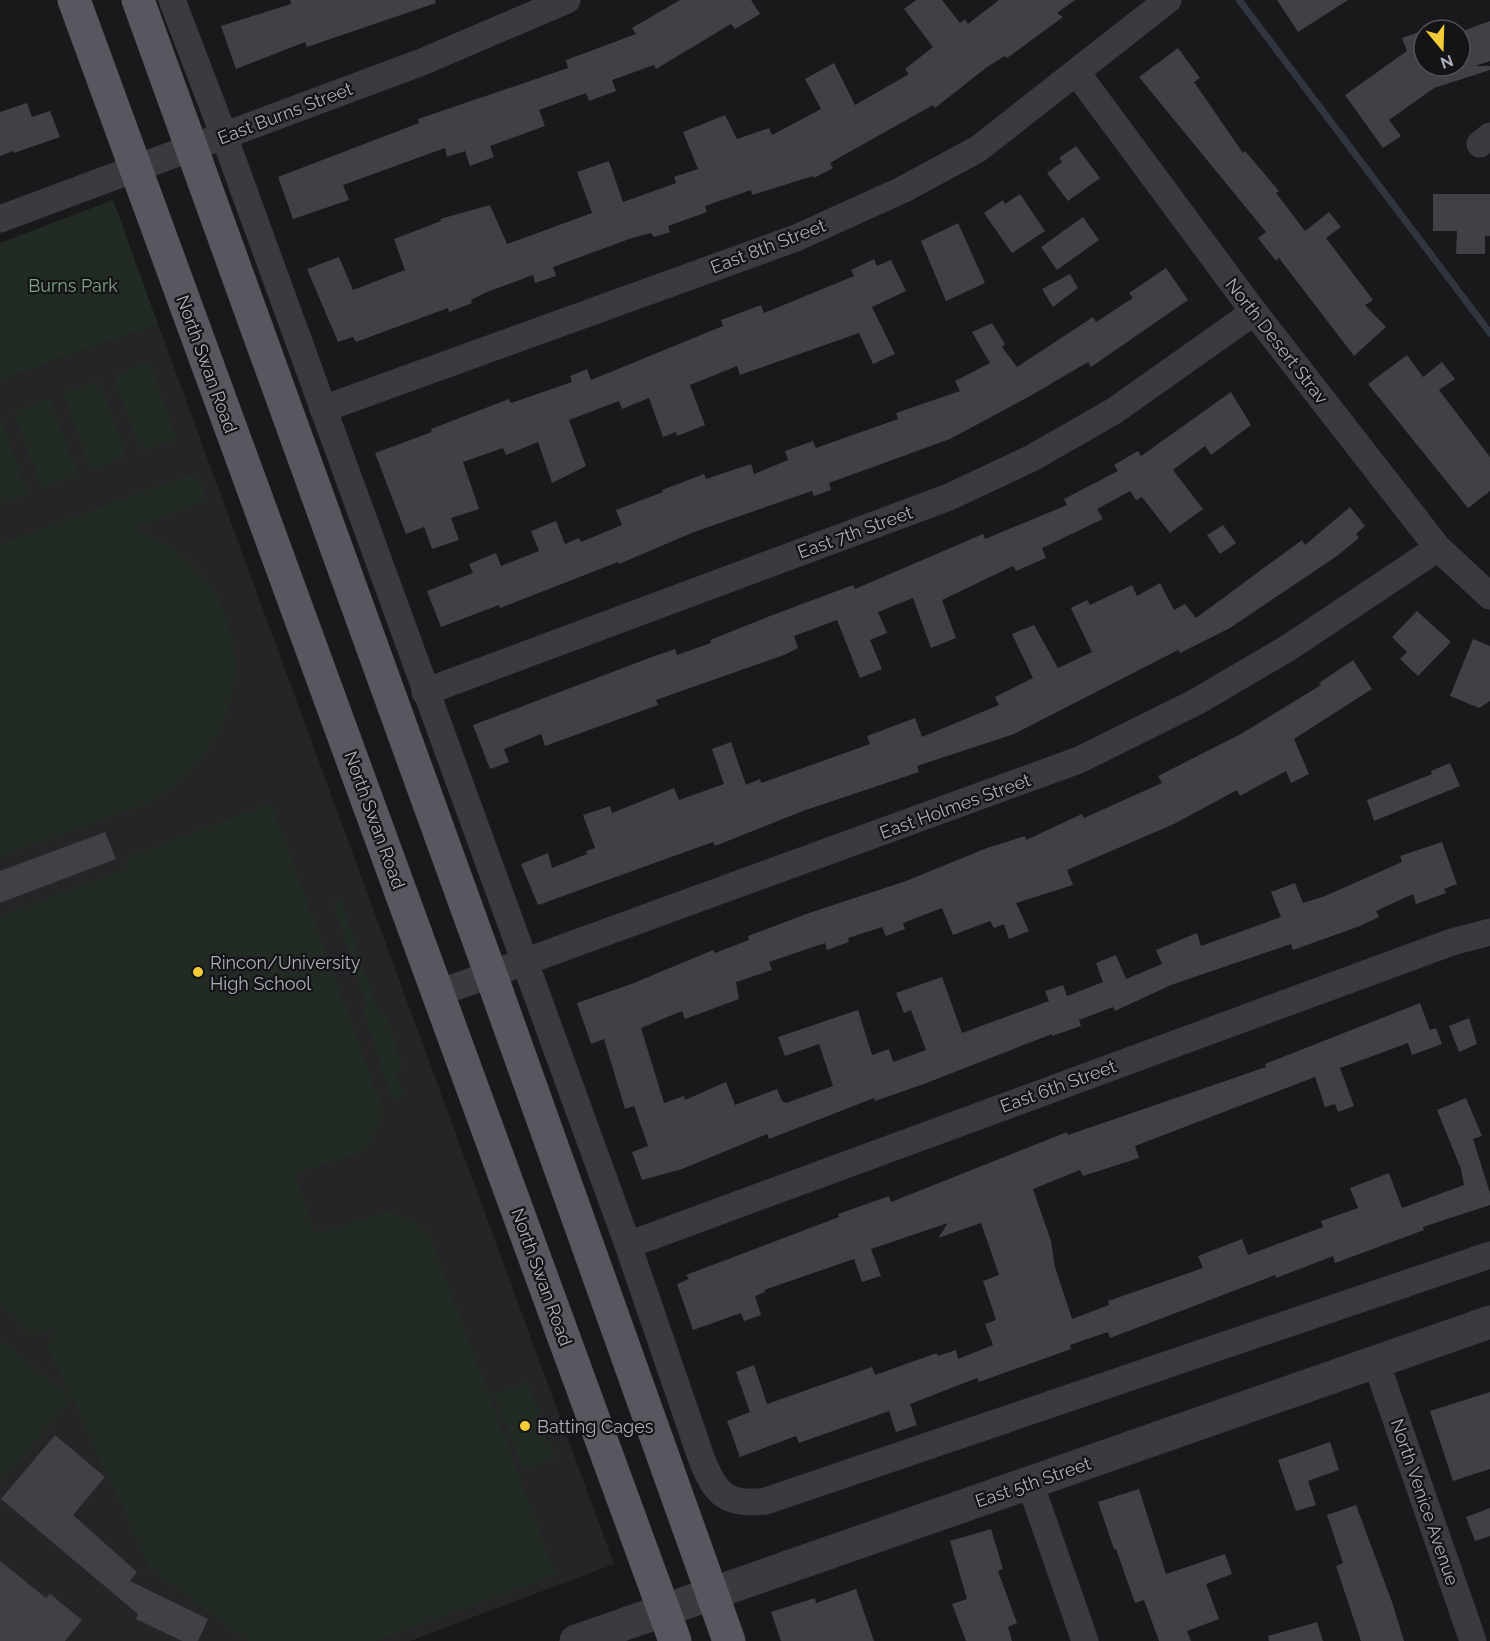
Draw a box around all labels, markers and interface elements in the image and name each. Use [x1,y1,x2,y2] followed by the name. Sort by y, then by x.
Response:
[1412,18,1472,78] north arrow
[1438,51,1456,73] text: N
[215,78,355,148] street label: East Burns Street
[707,214,829,278] street label: East 8th Street
[1221,274,1333,408] street label: North Desert Strav
[28,275,118,296] park label: Burns Park
[172,292,242,436] street label: North Swan Road
[795,501,915,563] street label: East 7th Street
[340,748,410,892] street label: North Swan Road
[877,769,1033,843] street label: East Holmes Street
[210,952,361,994] place label: Rincon/University High School
[191,965,205,979] marker: Rincon/University High School
[997,1055,1119,1117] street label: East 6th Street
[507,1205,577,1349] street label: North Swan Road
[537,1416,654,1437] place label: Batting Cages
[1387,1416,1464,1588] street label: North Venice Avenue
[518,1419,532,1433] marker: Batting Cages
[972,1452,1094,1512] street label: East 5th Street

